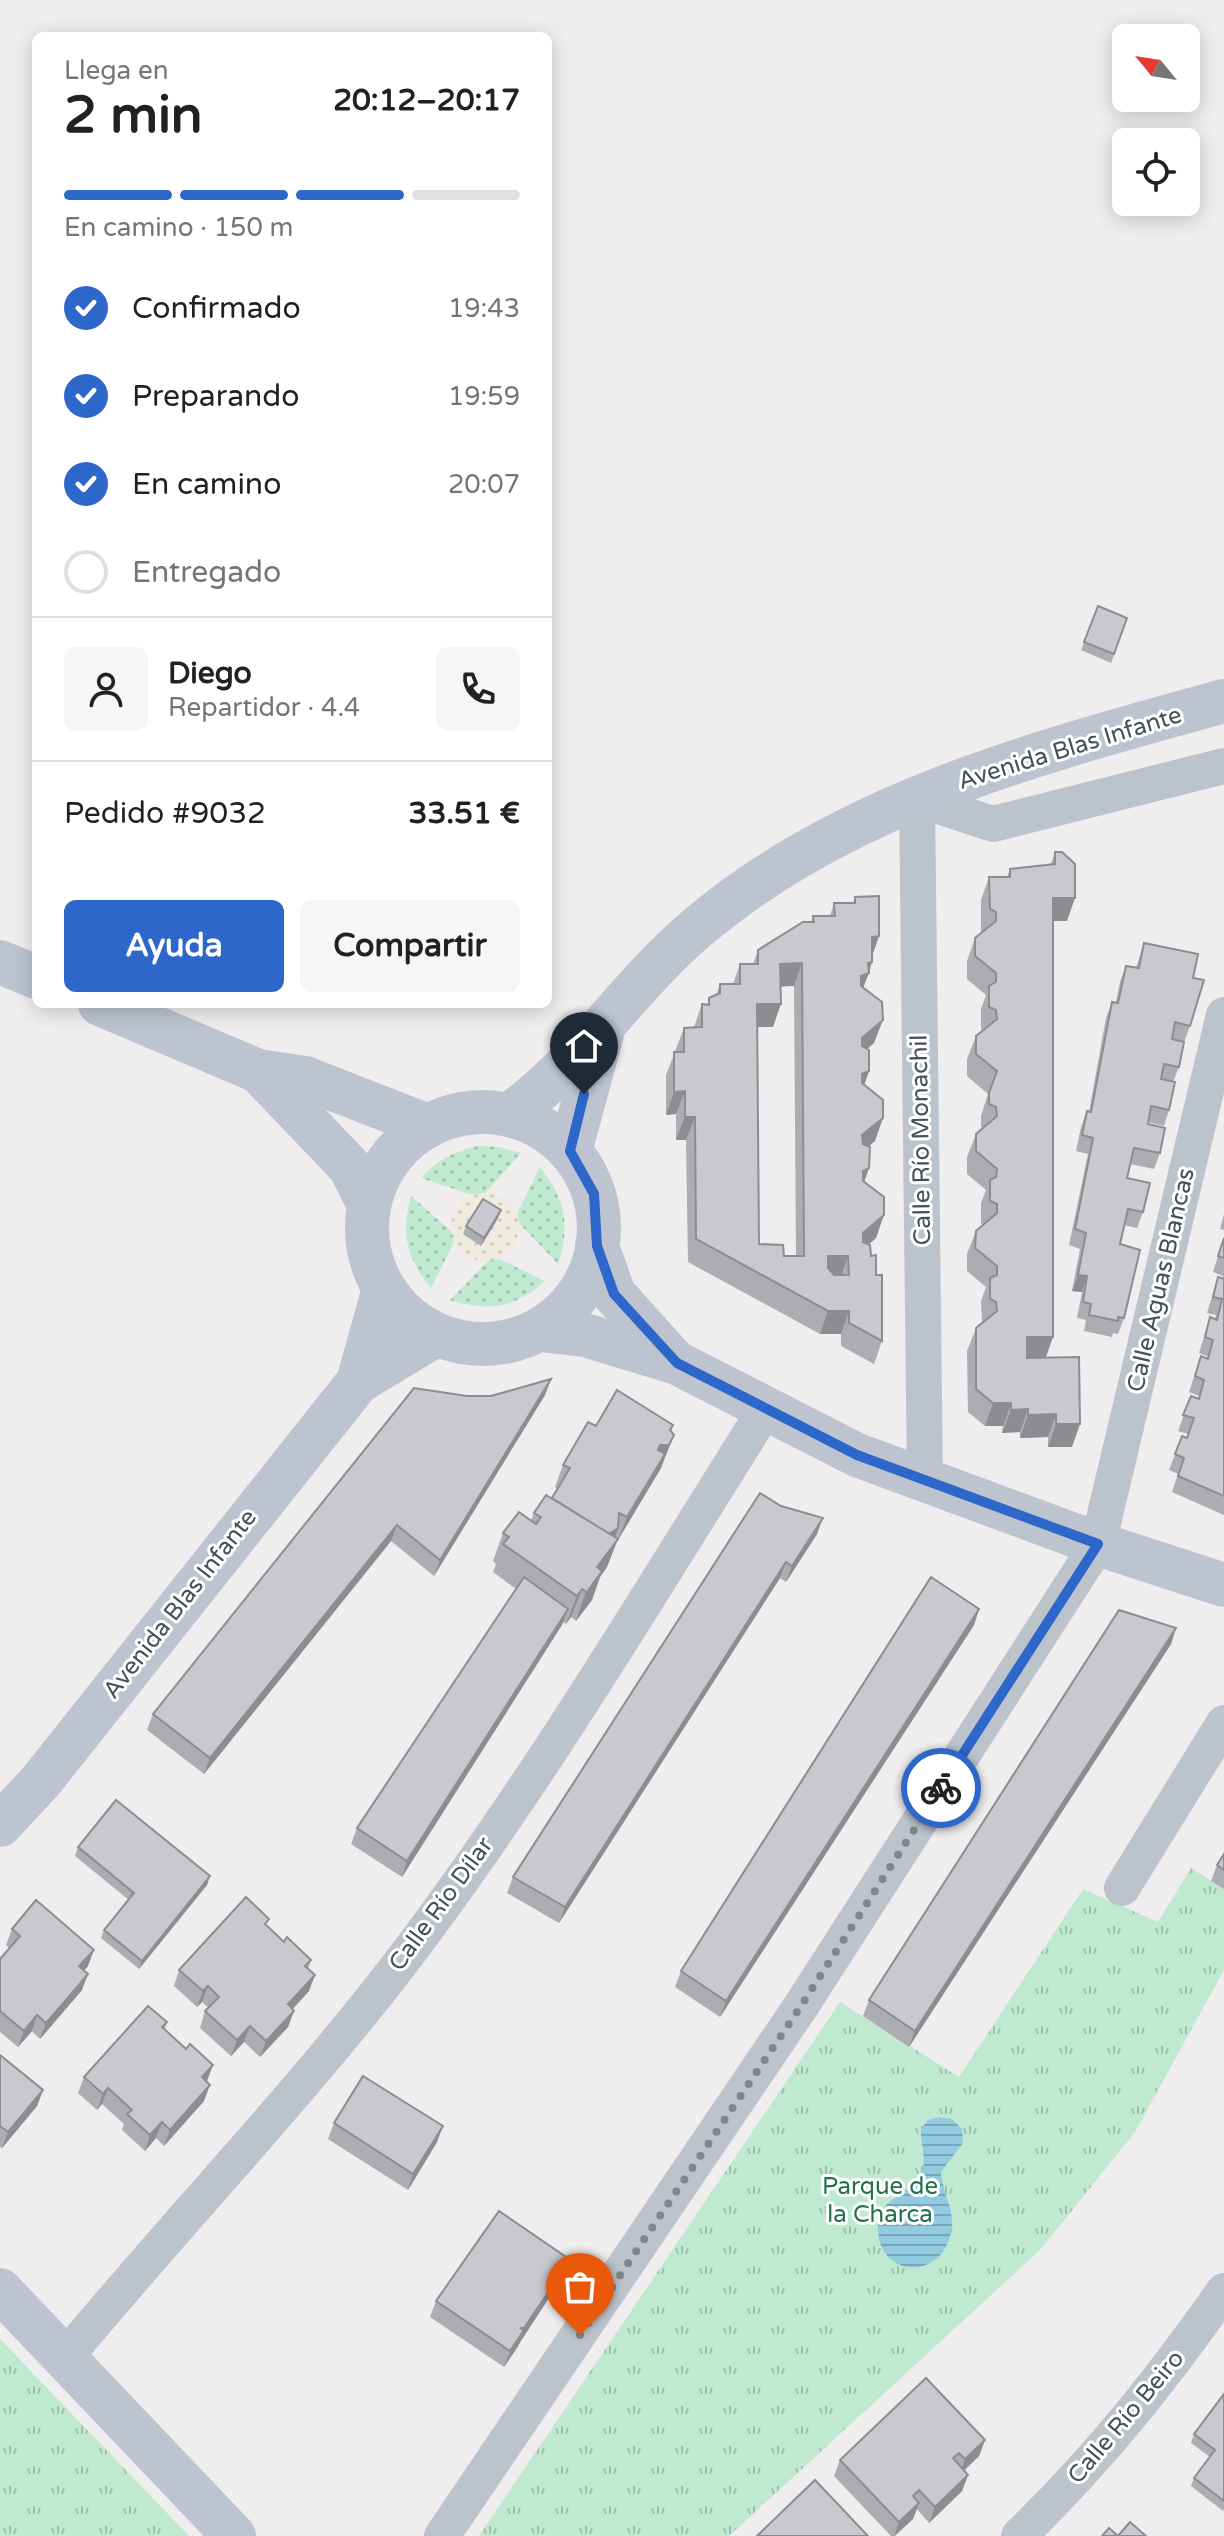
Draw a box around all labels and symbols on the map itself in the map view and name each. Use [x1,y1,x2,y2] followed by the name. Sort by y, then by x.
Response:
[1112,24,1200,112] north arrow
[955,700,1185,796] street label: Avenida Blas Infante
[550,1012,618,1094] pin
[905,1034,937,1246] street label: Calle Río Monachil
[1121,1165,1201,1395] street label: Calle Aguas Blancas
[97,1503,263,1705] street label: Avenida Blas Infante
[901,1748,981,1828] courier
[383,1831,500,1977] street label: Calle Río Dílar
[822,2172,938,2229] park label: Parque de la Charca
[546,2253,614,2335] pin
[1062,2344,1190,2490] street label: Calle Río Beiro

